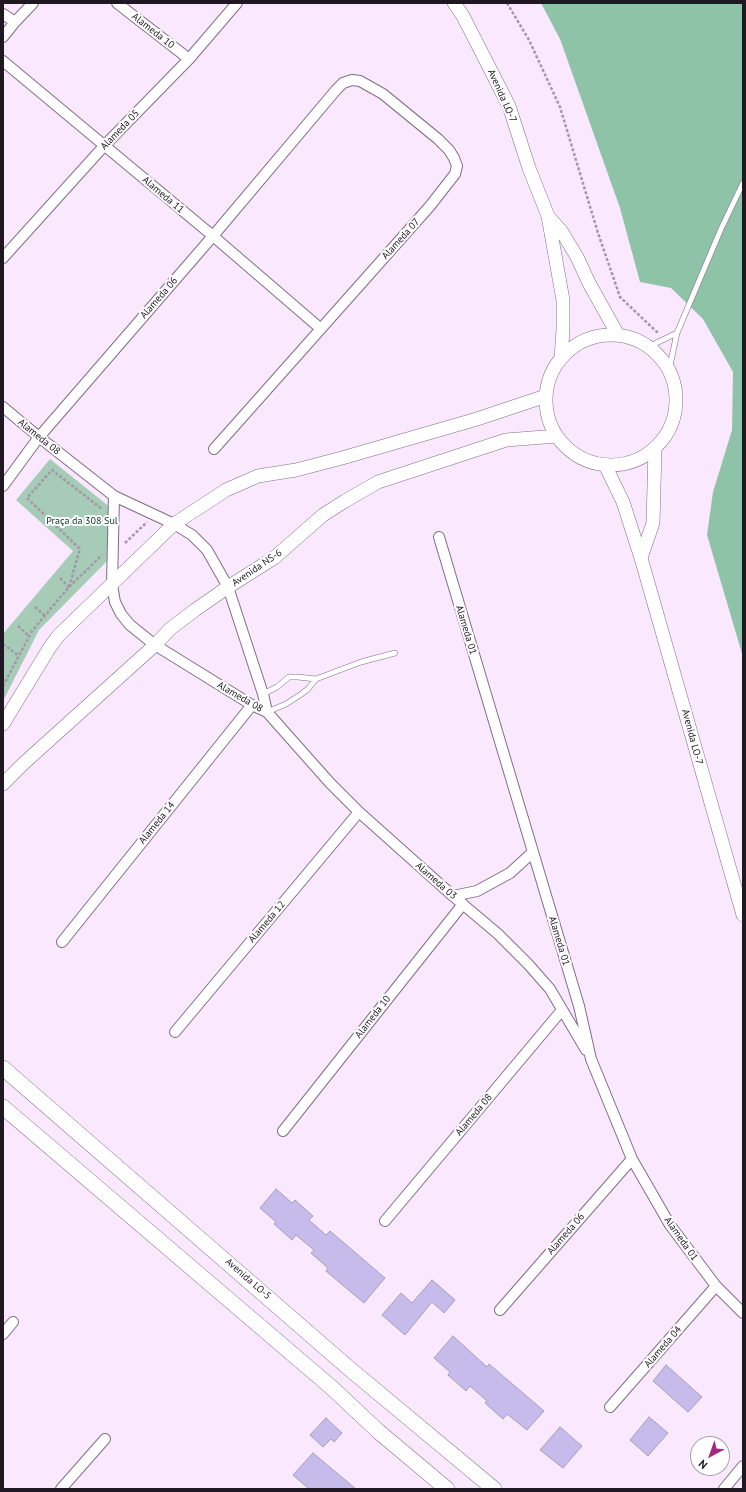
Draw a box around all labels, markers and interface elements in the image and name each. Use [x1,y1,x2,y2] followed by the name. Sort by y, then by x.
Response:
[129,11,177,51] street label: Alameda 10
[485,68,519,124] street label: Avenida LO-7
[98,108,142,152] street label: Alameda 05
[140,174,186,216] street label: Alameda 11
[380,216,422,262] street label: Alameda 07
[138,275,180,321] street label: Alameda 06
[15,416,63,458] street label: Alameda 08
[46,515,118,527] park label: Praça da 308 Sul
[230,547,284,589] street label: Avenida NS-6
[453,604,479,656] street label: Alameda 01
[215,679,265,715] street label: Alameda 08
[679,708,705,766] street label: Avenida LO-7
[136,799,178,847] street label: Alameda 14
[413,860,459,902] street label: Alameda 03
[246,899,288,945] street label: Alameda 12
[546,915,572,967] street label: Alameda 01
[353,993,393,1041] street label: Alameda 10
[453,1092,495,1138] street label: Alameda 08
[545,1211,587,1257] street label: Alameda 06
[662,1215,700,1263] street label: Alameda 01
[223,1256,273,1302] street label: Avenida LO-5
[642,1324,684,1370] street label: Alameda 04
[690,1436,730,1476] north arrow
[695,1457,710,1472] text: N

